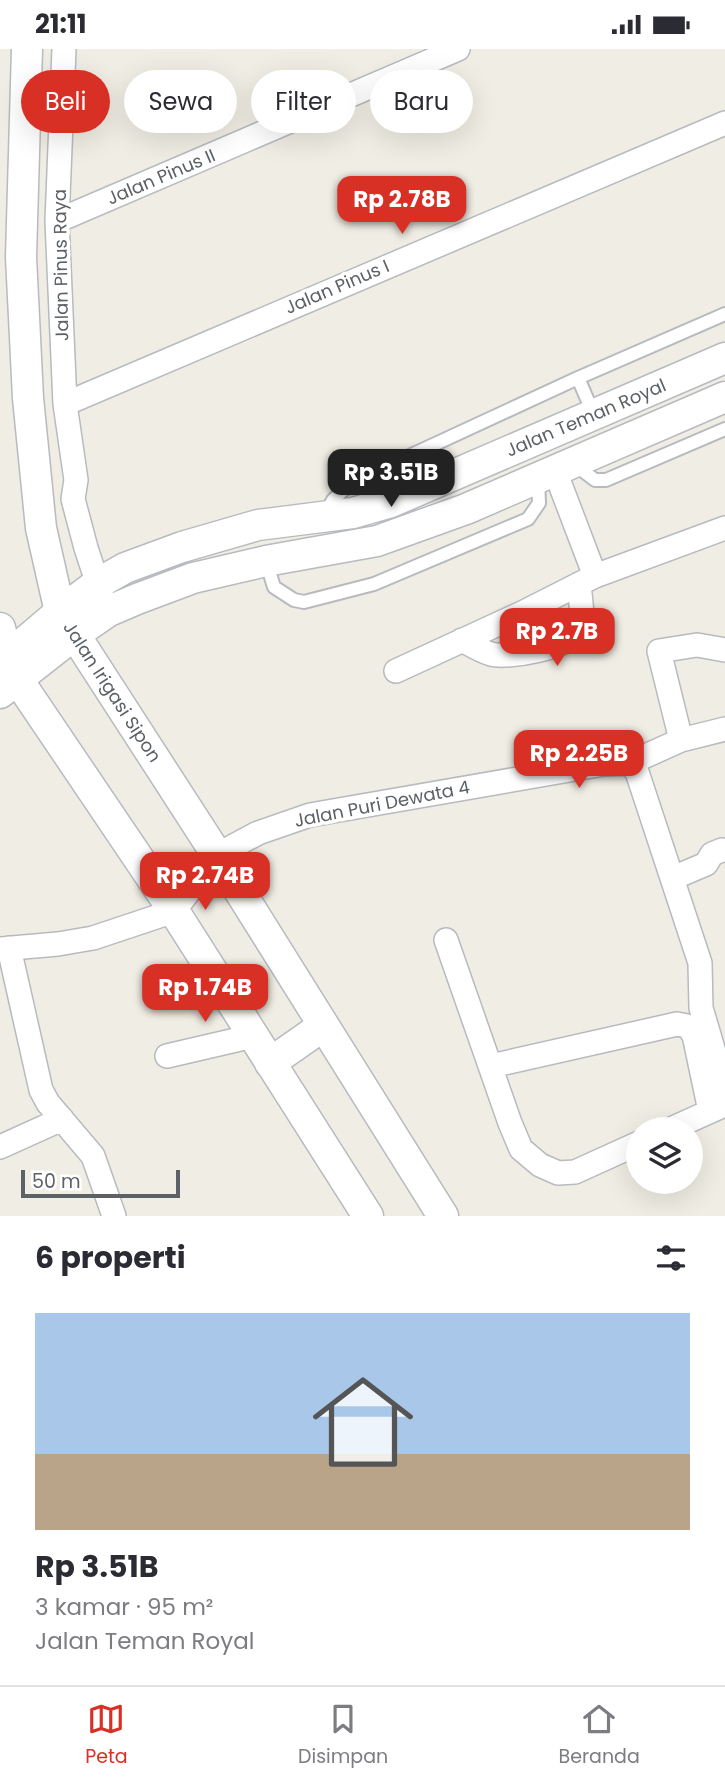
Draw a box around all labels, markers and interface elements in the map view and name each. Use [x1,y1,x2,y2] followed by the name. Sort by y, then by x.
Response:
[35,6,87,42] text: 21:11
[21,70,110,133] chip: Beli
[124,70,237,133] chip: Sewa
[251,70,356,133] chip: Filter
[370,70,473,133] chip: Baru
[103,142,219,211] street label: Jalan Pinus II
[330,177,474,236] pin: Rp 2.78B
[353,183,451,215] text: Rp 2.78B
[47,189,74,341] street label: Jalan Pinus Raya
[281,253,393,320] street label: Jalan Pinus I
[502,372,670,463] street label: Jalan Teman Royal
[319,449,463,509] pin: Rp 3.51B
[344,456,438,488] text: Rp 3.51B
[492,609,622,668] pin: Rp 2.7B
[516,615,598,647] text: Rp 2.7B
[57,616,167,767] street label: Jalan Irigasi Sipon
[507,731,651,790] pin: Rp 2.25B
[530,737,628,769] text: Rp 2.25B
[292,774,472,833] street label: Jalan Puri Dewata 4
[133,853,277,912] pin: Rp 2.74B
[156,859,254,891] text: Rp 2.74B
[133,965,277,1024] pin: Rp 1.74B
[158,971,252,1003] text: Rp 1.74B
[626,1117,703,1194] map controls
[626,1117,703,1194] button: layers
[21,1167,180,1199] scale bar
[32,1168,81,1195] text: 50 m
[35,1236,186,1279] text: 6 properti
[652,1239,690,1277] icon: filters
[300,1359,426,1485] icon: home
[35,1545,158,1588] text: Rp 3.51B
[35,1591,213,1623] text: 3 kamar · 95 m²
[35,1625,254,1657] text: Jalan Teman Royal
[85,1700,128,1771] tab: Peta
[298,1700,388,1771] tab: Disimpan
[559,1700,640,1771] tab: Beranda

